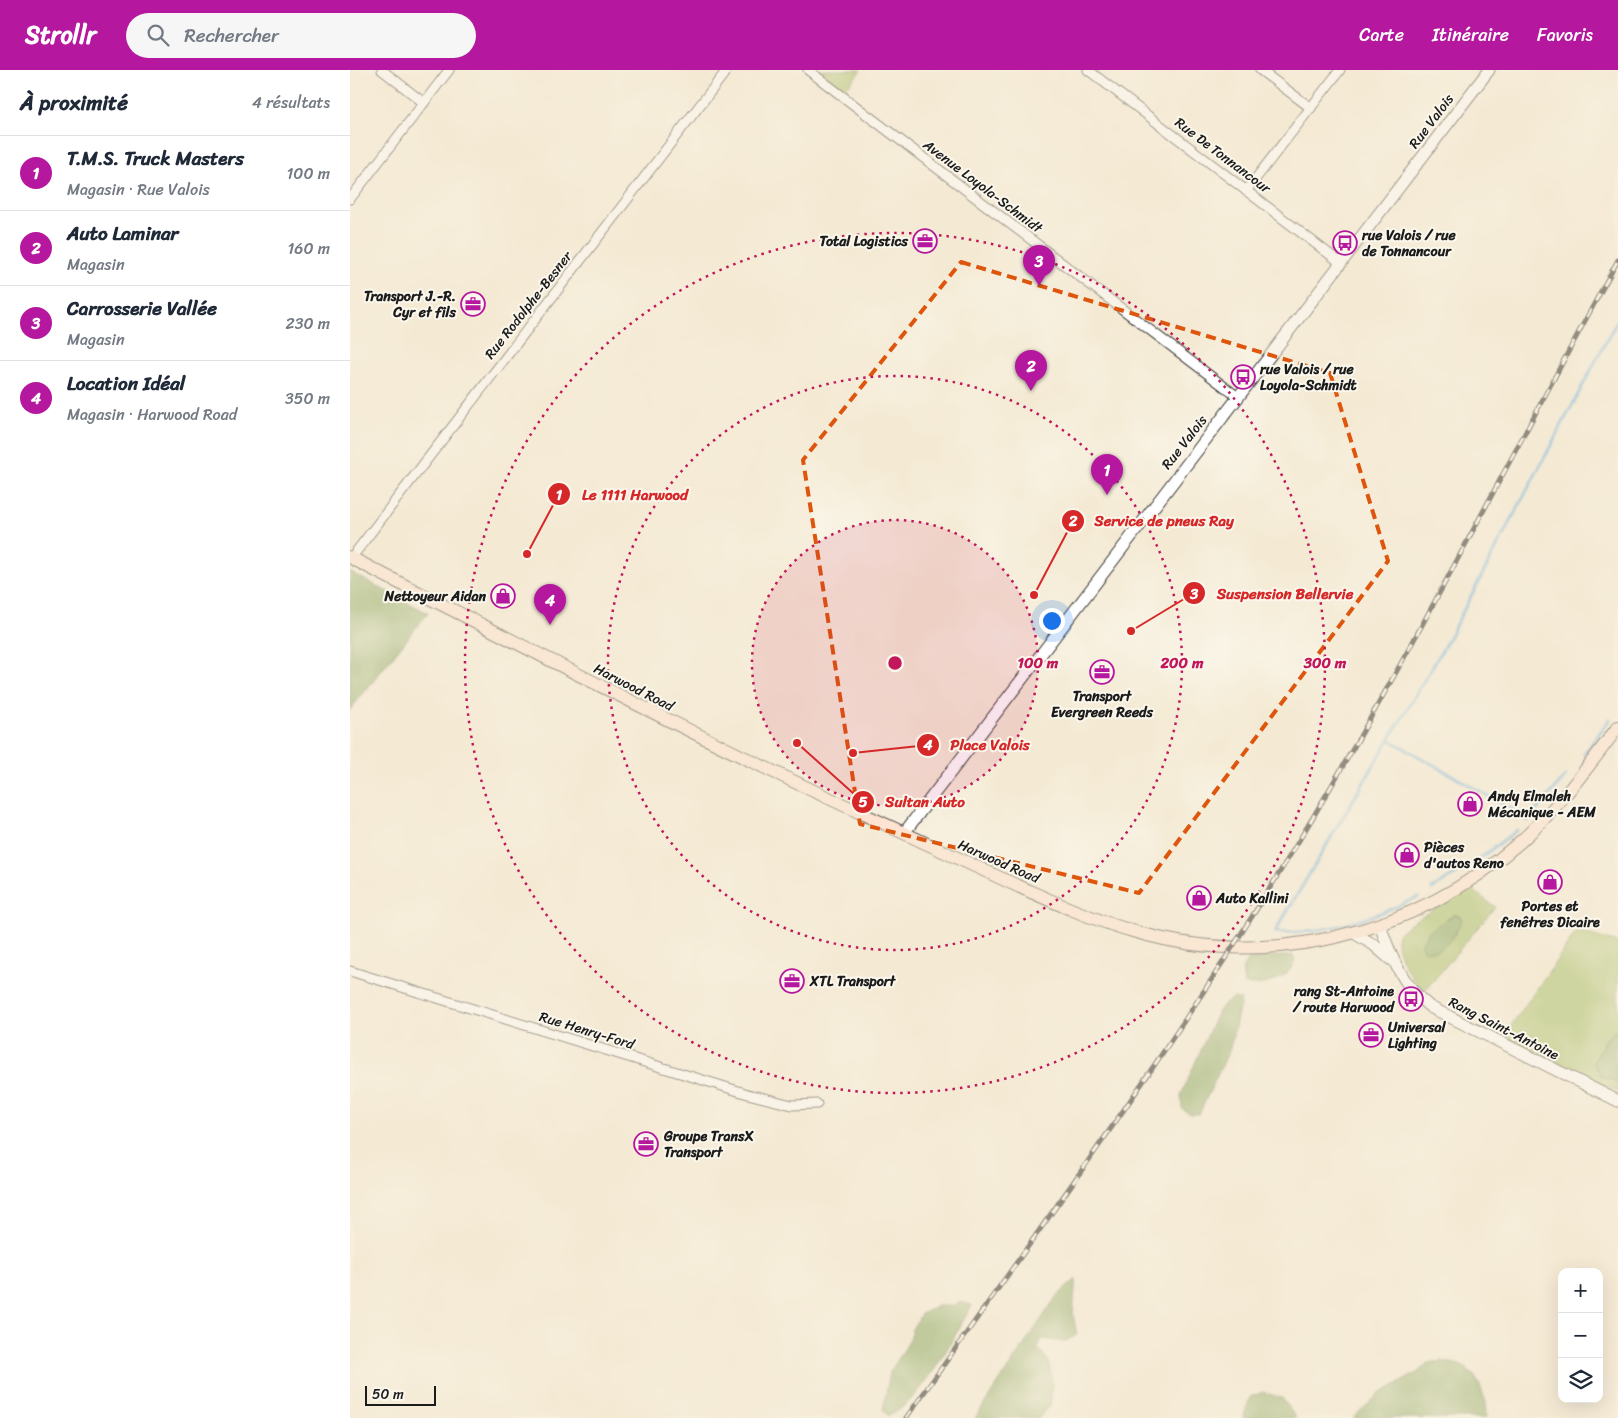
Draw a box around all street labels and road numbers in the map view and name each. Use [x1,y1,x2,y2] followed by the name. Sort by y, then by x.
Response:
[1402,88,1461,154] street label: Rue Valois
[1169,111,1277,201] street label: Rue De Tonnancour
[917,132,1049,241] street label: Avenue Loyola-Schmidt
[478,245,580,365] street label: Rue Rodolphe-Besner
[1155,409,1214,475] street label: Rue Valois
[589,656,680,719] street label: Harwood Road
[954,832,1045,891] street label: Harwood Road
[1444,990,1564,1067] street label: Rang Saint-Antoine
[536,1004,639,1057] street label: Rue Henry-Ford

